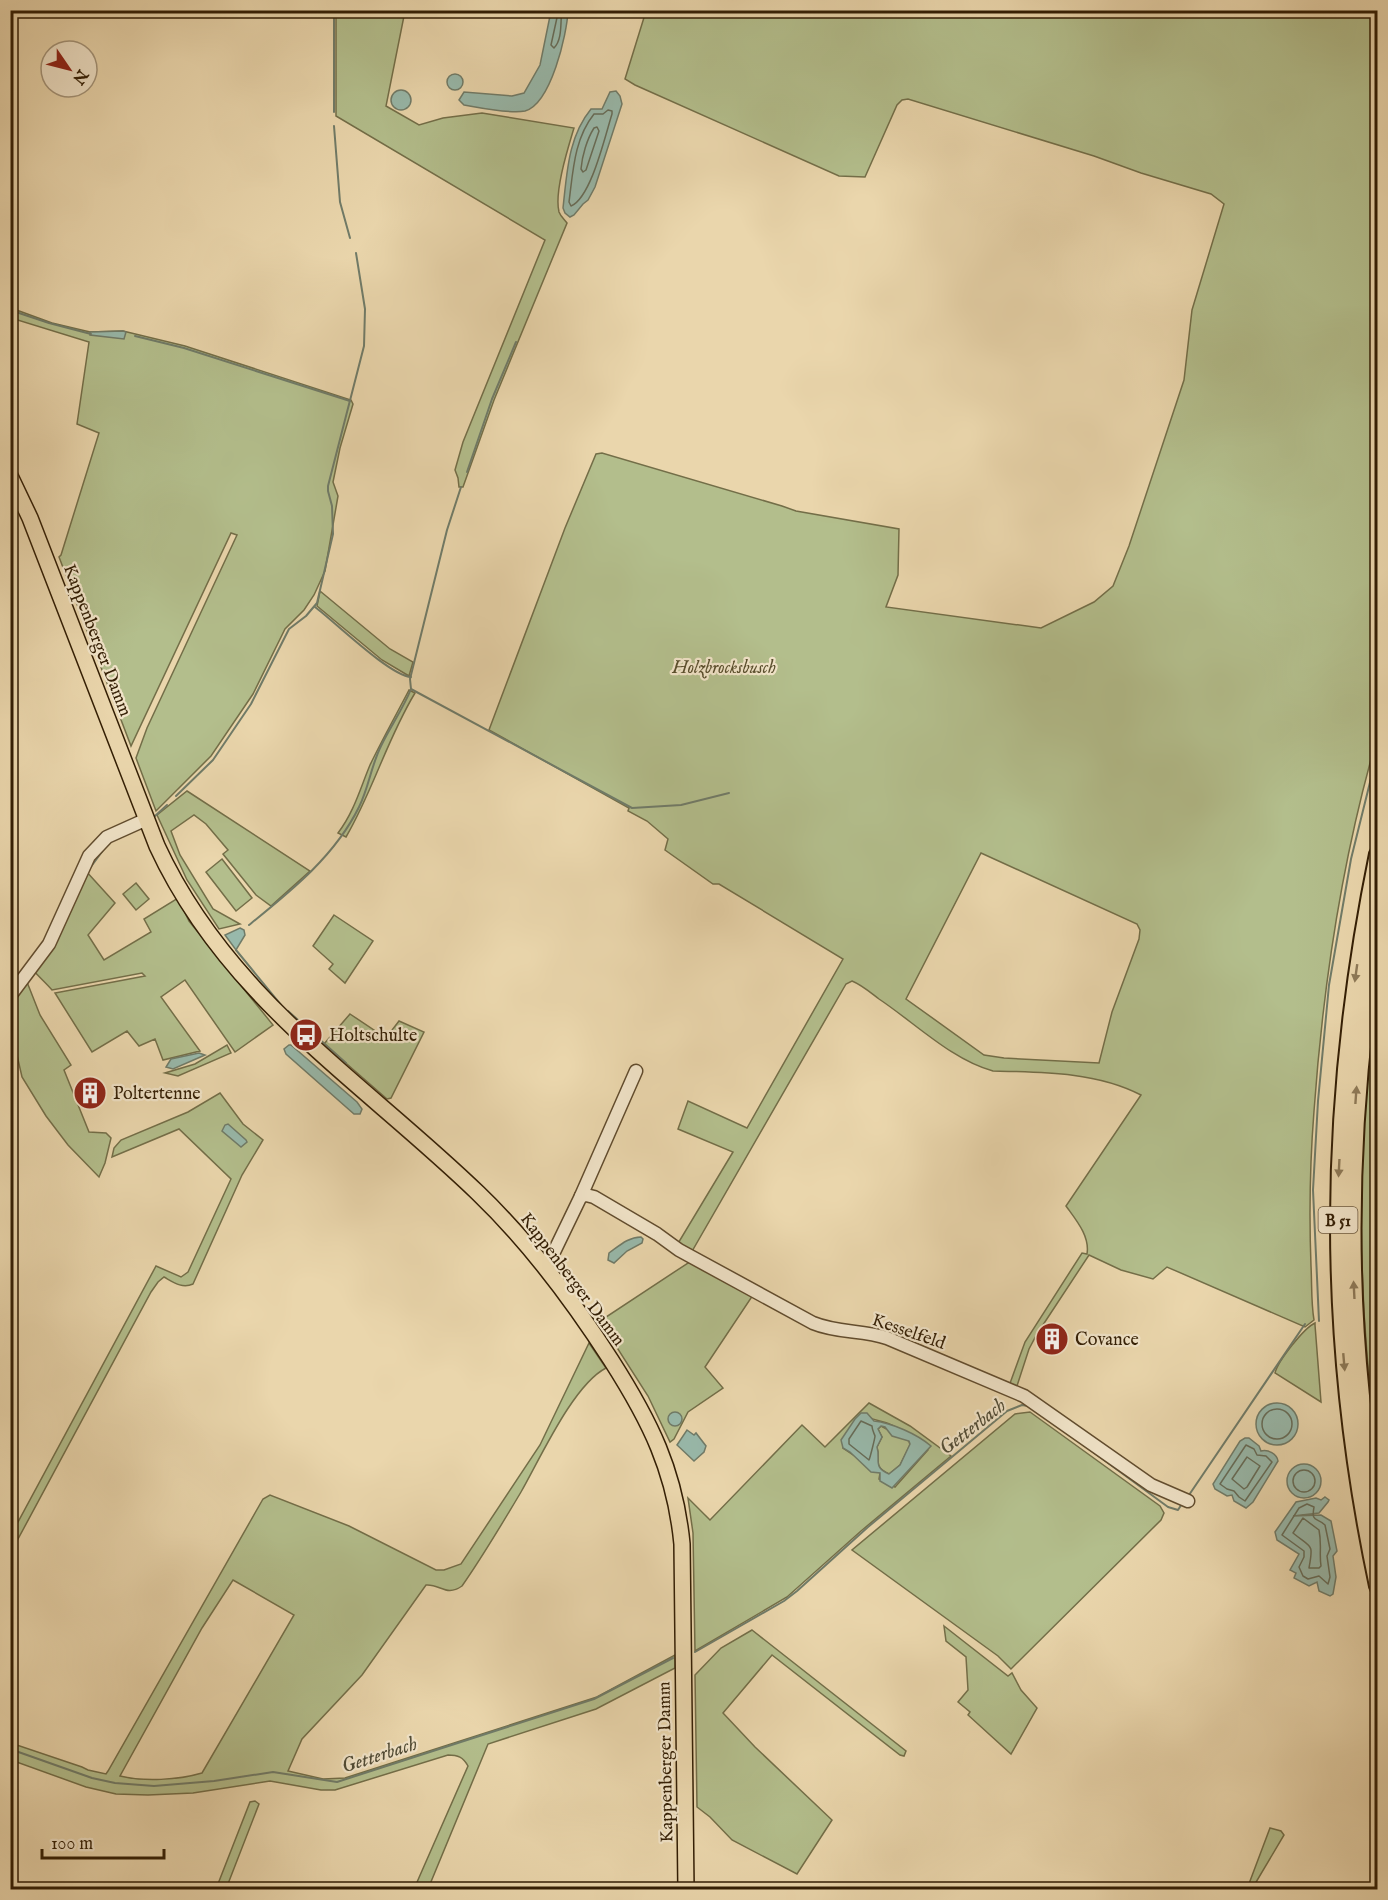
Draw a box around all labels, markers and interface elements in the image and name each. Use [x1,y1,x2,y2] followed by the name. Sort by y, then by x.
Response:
[39,39,99,99] north arrow
[67,64,92,88] text: N
[57,561,136,720] street label: Kappenberger Damm
[671,657,776,680] park label: Holzbrocksbusch
[1351,964,1360,983] one-way arrow
[288,1017,324,1053] bus stop icon: Holtschulte
[329,1025,417,1048] place label: Holtschulte
[72,1075,108,1111] building icon: Poltertenne
[113,1083,201,1106] place label: Poltertenne
[1352,1085,1361,1104] one-way arrow
[1334,1158,1344,1177] one-way arrow
[1318,1207,1358,1233] road number: B 51
[514,1209,630,1351] street label: Kappenberger Damm
[1349,1280,1358,1299] one-way arrow
[869,1309,949,1356] street label: Kesselfeld
[1034,1321,1070,1357] building icon: Covance
[1075,1329,1139,1352] place label: Covance
[1339,1353,1349,1372] one-way arrow
[935,1393,1012,1461] water label: Getterbach
[654,1681,679,1843] street label: Kappenberger Damm
[339,1731,421,1779] water label: Getterbach
[42,1822,164,1860] scale bar
[51,1833,93,1856] text: 100 m

